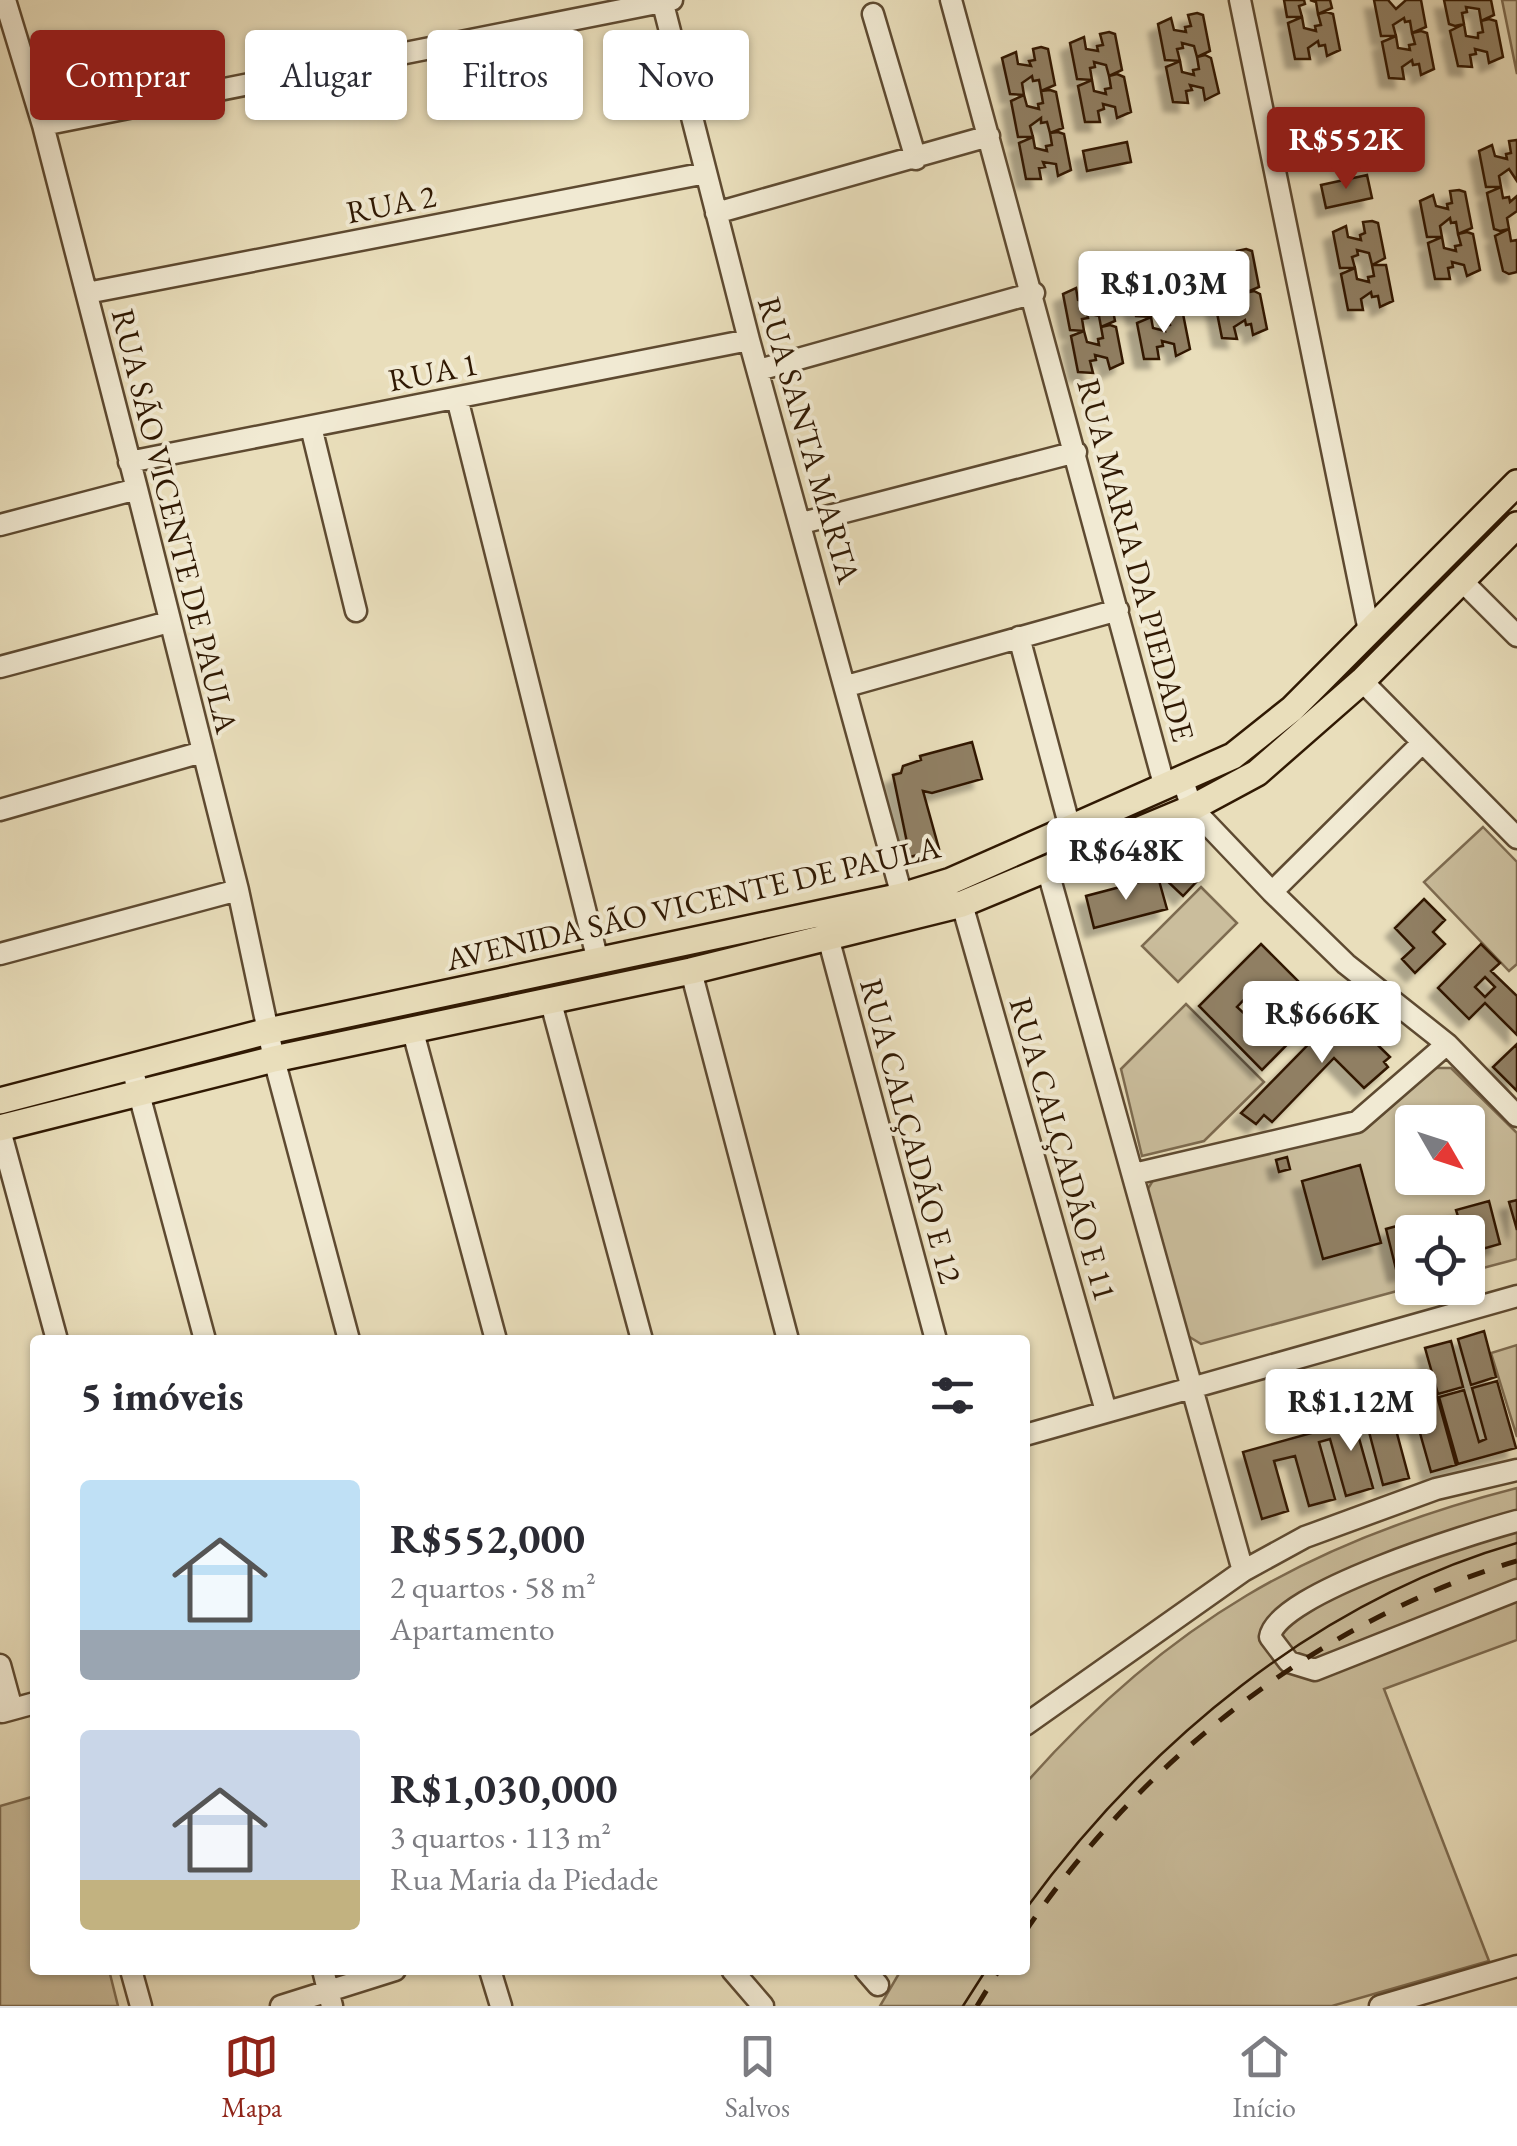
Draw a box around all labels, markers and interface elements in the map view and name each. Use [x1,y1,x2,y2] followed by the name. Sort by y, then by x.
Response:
[30,30,225,120] chip: Comprar
[245,30,407,120] chip: Alugar
[427,30,583,120] chip: Filtros
[603,30,749,120] chip: Novo
[1265,107,1427,192] pin: R$552K
[1289,118,1403,160] text: R$552K
[343,175,440,233] street label: RUA 2
[1072,251,1256,336] pin: R$1.03M
[1100,262,1228,304] text: R$1.03M
[748,292,870,589] street label: RUA SANTA MARTA
[102,304,248,739] street label: RUA SÃO VICENTE DE PAULA
[385,343,481,401] street label: RUA 1
[1067,374,1205,746] street label: RUA MARIA DA PIEDADE
[1045,818,1207,903] pin: R$648K
[441,825,945,981] street label: AVENIDA SÃO VICENTE DE PAULA
[1069,829,1183,871] text: R$648K
[850,974,972,1289] street label: RUA CALÇADÃO E 12
[1241,981,1403,1066] pin: R$666K
[1000,992,1126,1306] street label: RUA CALÇADÃO E 11
[1265,992,1379,1034] text: R$666K
[1395,1105,1485,1195] north arrow
[1395,1105,1485,1305] map controls
[1395,1215,1485,1305] button: locate
[80,1368,244,1423] text: 5 imóveis
[925,1368,980,1423] icon: filters
[1259,1369,1443,1454] pin: R$1.12M
[1287,1380,1415,1422] text: R$1.12M
[390,1511,585,1566] text: R$552,000
[160,1520,280,1640] icon: home
[390,1566,596,1608] text: 2 quartos · 58 m²
[390,1608,555,1650] text: Apartamento
[390,1761,618,1816] text: R$1,030,000
[160,1770,280,1890] icon: home
[390,1816,611,1858] text: 3 quartos · 113 m²
[390,1858,658,1900] text: Rua Maria da Piedade
[221,2029,282,2125] tab: Mapa
[725,2029,790,2125] tab: Salvos
[1232,2029,1296,2125] tab: Início

